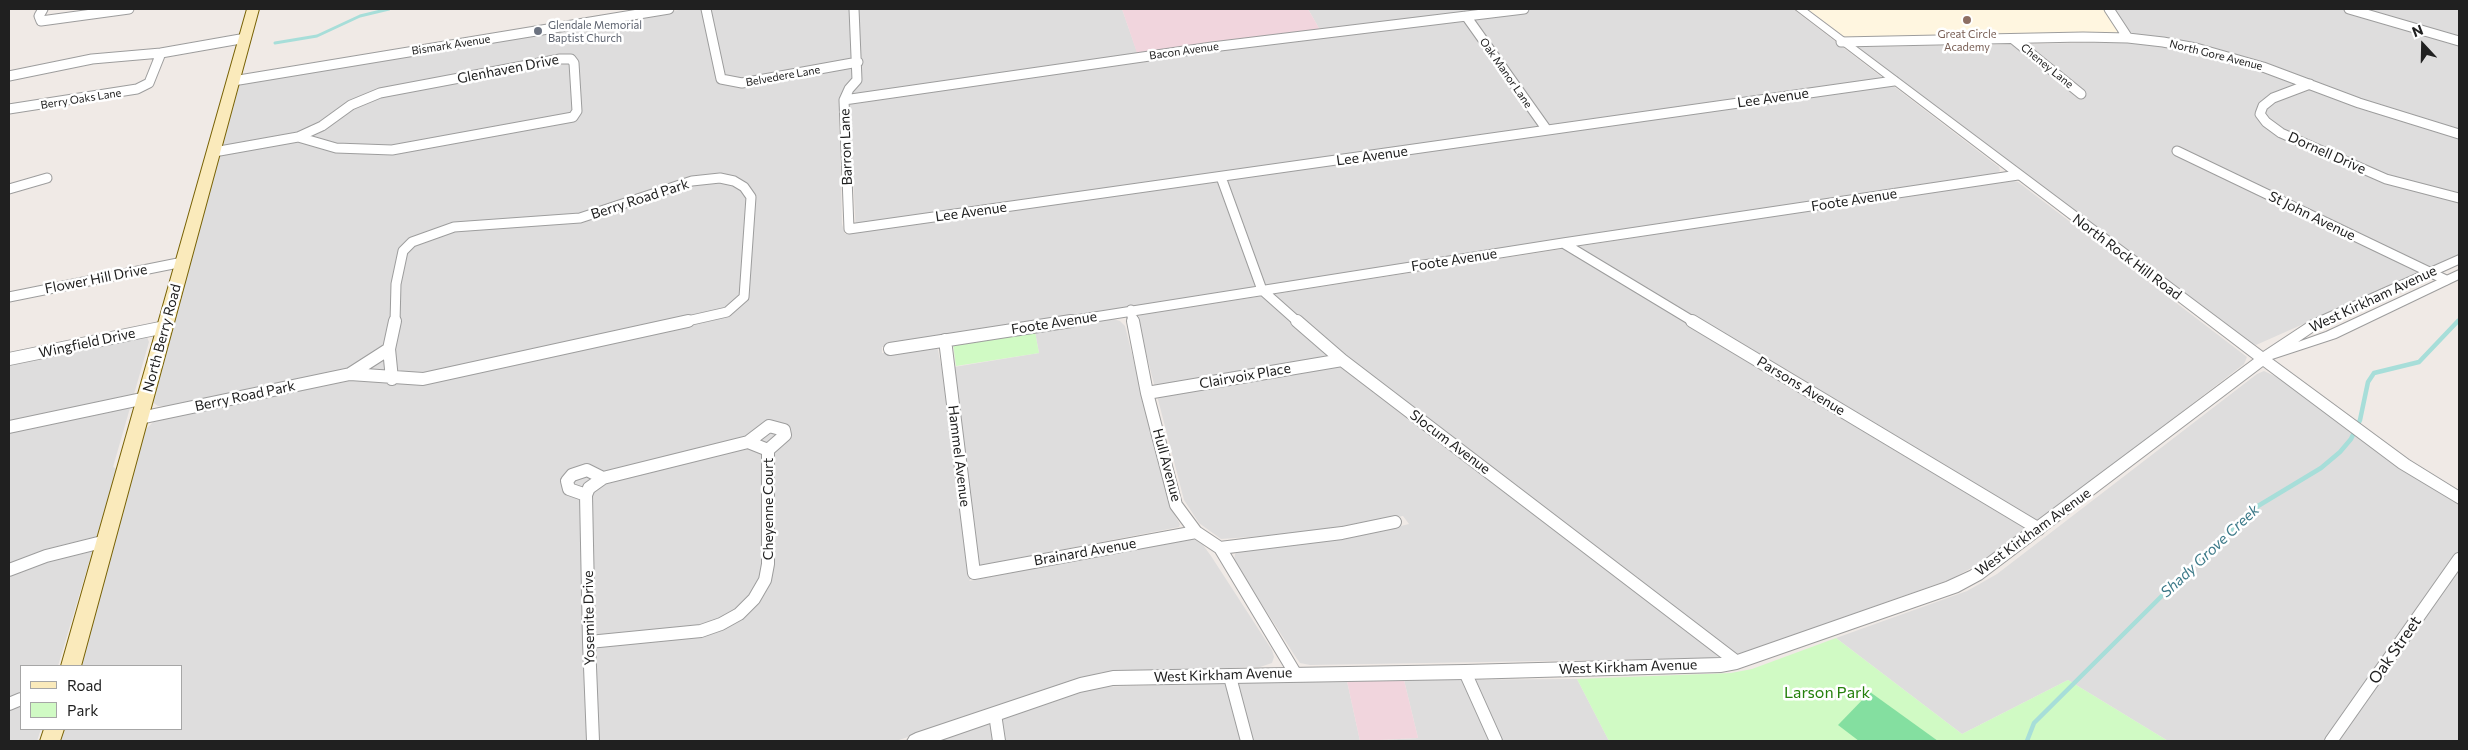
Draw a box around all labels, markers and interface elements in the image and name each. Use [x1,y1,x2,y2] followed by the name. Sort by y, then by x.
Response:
[1961,14,1973,26] marker: Great Circle Academy
[548,18,642,44] place label: Glendale Memorial Baptist Church
[2398,20,2448,70] north arrow
[2409,21,2425,40] text: N
[532,25,544,37] marker: Glendale Memorial Baptist Church
[1937,27,1997,53] place label: Great Circle Academy
[411,32,491,58] street label: Bismark Avenue
[1477,35,1535,111] street label: Oak Manor Lane
[2168,37,2264,73] street label: North Gore Avenue
[1148,40,1220,62] street label: Bacon Avenue
[2018,41,2076,91] street label: Cheney Lane
[456,51,560,87] street label: Glenhaven Drive
[745,63,821,89] street label: Belvedere Lane
[1736,85,1810,111] street label: Lee Avenue
[40,86,122,112] street label: Berry Oaks Lane
[836,108,856,186] street label: Barron Lane
[2286,128,2368,178] street label: Dornell Drive
[1335,143,1409,169] street label: Lee Avenue
[589,175,691,223] street label: Berry Road Park
[1810,185,1898,215] street label: Foote Avenue
[2266,188,2358,244] street label: St John Avenue
[934,199,1008,225] street label: Lee Avenue
[2069,211,2185,303] street label: North Rock Hill Road
[1410,245,1498,275] street label: Foote Avenue
[43,261,149,297] street label: Flower Hill Drive
[2307,262,2439,336] street label: West Kirkham Avenue
[139,282,185,394] street label: North Berry Road
[1010,308,1098,338] street label: Foote Avenue
[37,325,137,361] street label: Wingfield Drive
[1754,353,1848,419] street label: Parsons Avenue
[1198,360,1292,392] street label: Clairvoix Place
[193,377,297,415] street label: Berry Road Park
[944,404,974,508] street label: Hammel Avenue
[1406,406,1494,478] street label: Slocum Avenue
[1149,427,1185,503] street label: Hull Avenue
[760,458,776,560] street label: Cheyenne Court
[1972,484,2094,580] street label: West Kirkham Avenue
[2157,501,2263,601] water label: Shady Grove Creek
[1033,535,1137,569] street label: Brainard Avenue
[580,570,598,666] street label: Yosemite Drive
[2365,612,2425,688] street label: Oak Street
[1558,656,1698,678] street label: West Kirkham Avenue
[1153,664,1293,686] street label: West Kirkham Avenue
[20,665,182,730] legend
[67,676,102,694] text: Road
[1784,683,1870,703] park label: Larson Park
[67,701,98,719] text: Park

